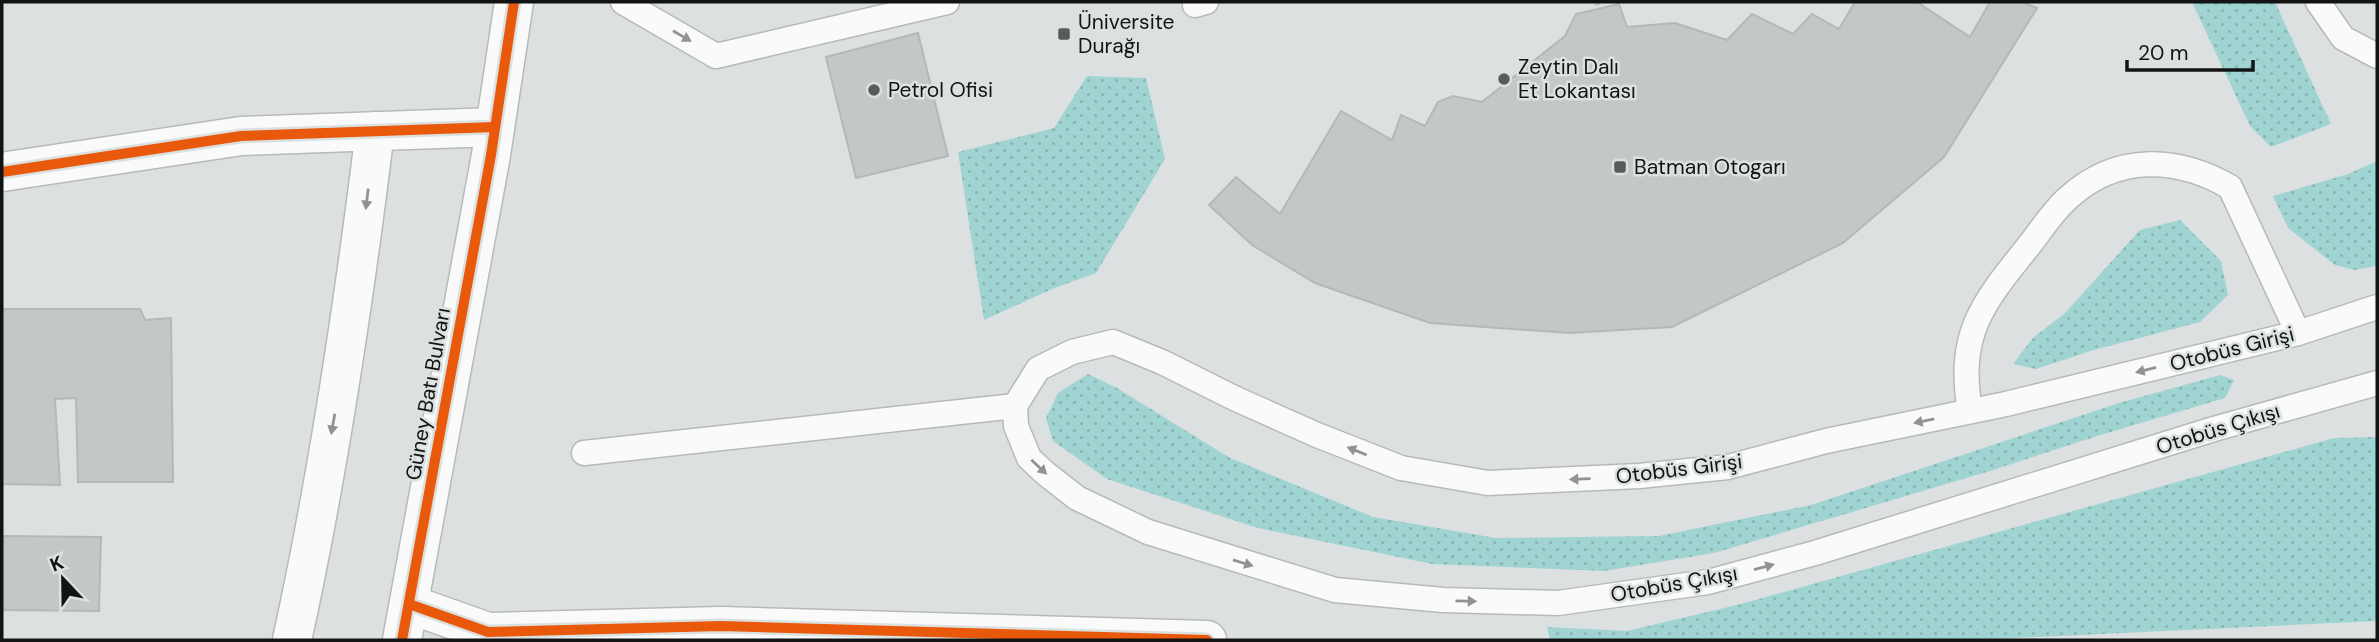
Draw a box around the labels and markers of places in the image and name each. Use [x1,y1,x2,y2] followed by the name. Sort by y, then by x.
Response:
[1078,8,1175,60] place label: Üniversite Durağı
[1056,26,1072,42] marker: Üniversite Durağı
[1518,53,1636,105] place label: Zeytin Dalı Et Lokantası
[1496,71,1512,87] marker: Zeytin Dalı Et Lokantası
[888,76,993,104] place label: Petrol Ofisi
[866,82,882,98] marker: Petrol Ofisi
[1634,153,1786,181] place label: Batman Otogarı
[1612,159,1628,175] marker: Batman Otogarı

